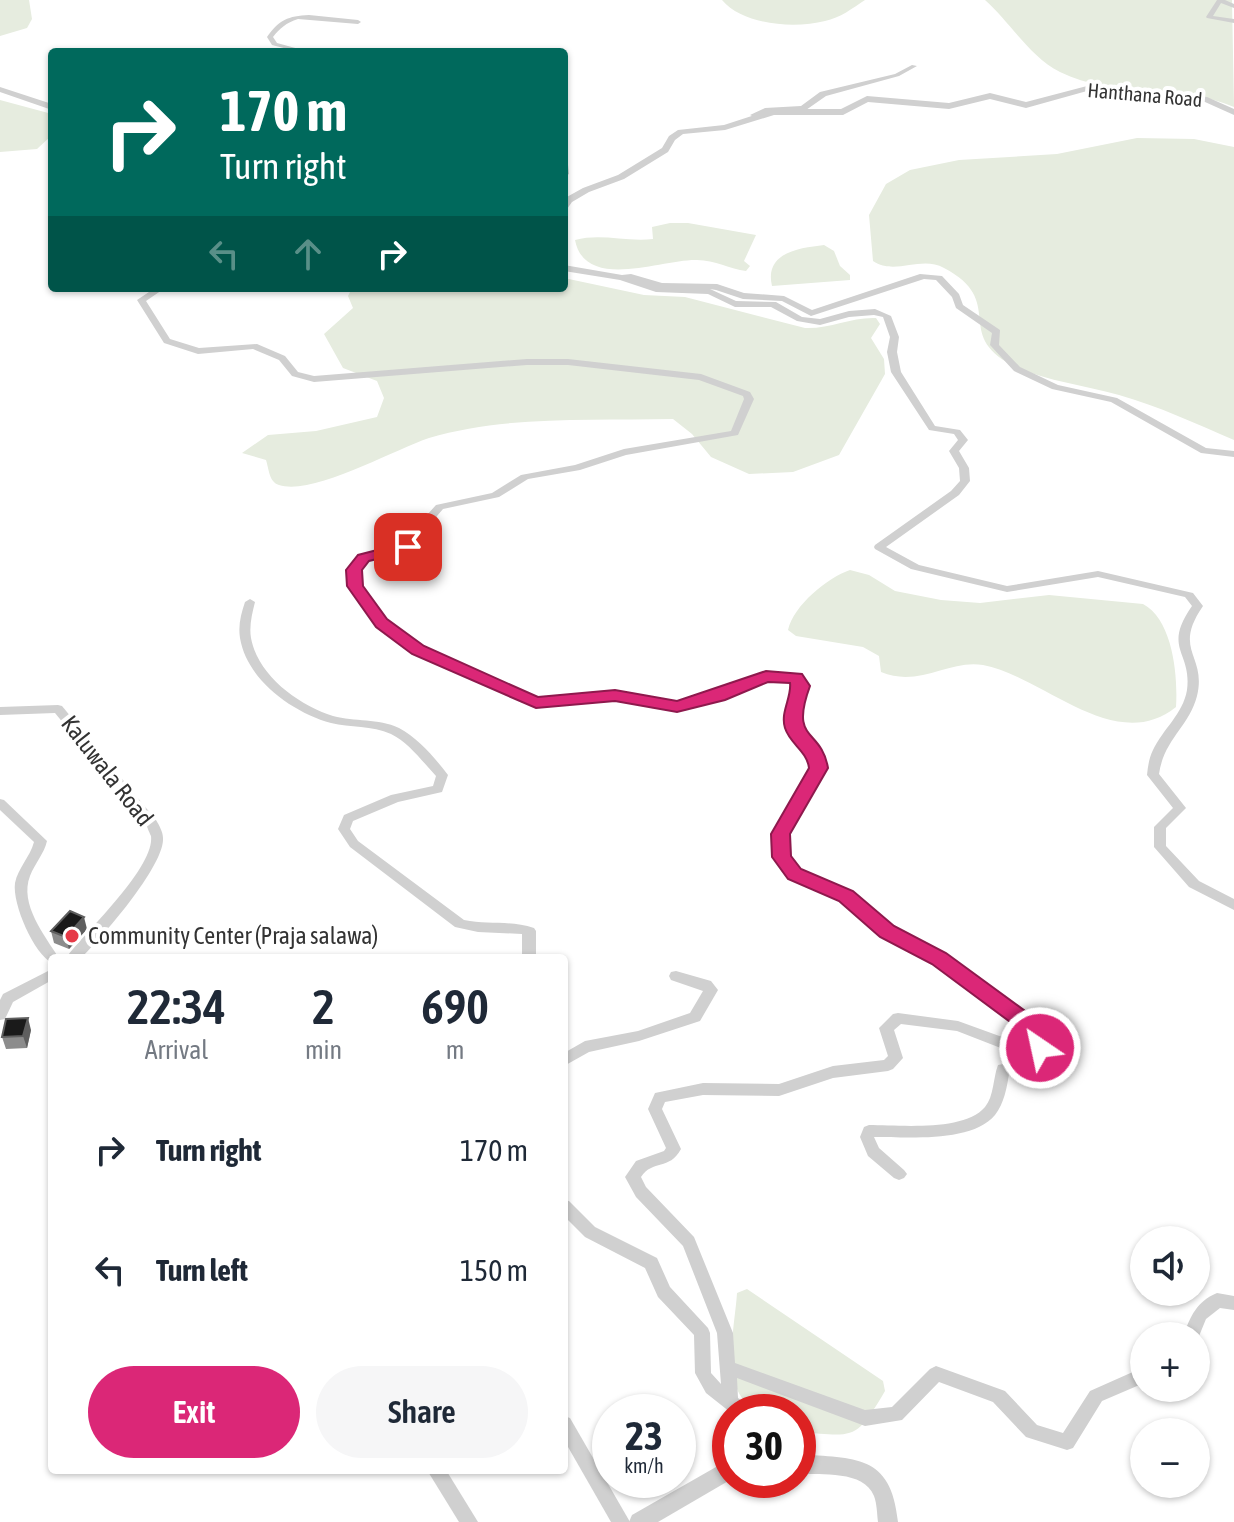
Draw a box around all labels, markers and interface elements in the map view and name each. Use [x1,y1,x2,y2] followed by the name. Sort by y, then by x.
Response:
[1087,78,1203,111] street label: Hanthana Road
[220,79,347,143] text: 170 m
[88,80,192,184] icon: right
[220,145,347,187] text: Turn right
[202,232,246,276] icon: left
[286,232,330,276] icon: ahead
[370,232,414,276] icon: right
[374,513,442,581] pin
[386,525,430,569] icon: arrive
[56,710,159,831] street label: Kaluwala Road
[88,922,378,949] place label: Community Center (Praja salawa)
[63,927,81,945] marker: Community Center (Praja salawa)
[127,979,226,1034] text: 22:34
[312,979,335,1034] text: 2
[421,979,489,1034] text: 690
[998,1006,1082,1090] position arrow
[145,1035,208,1065] text: Arrival
[305,1035,342,1065] text: min
[446,1035,464,1065] text: m
[88,1128,132,1172] icon: right
[156,1133,262,1167] text: Turn right
[460,1133,528,1167] text: 170 m
[1130,1226,1210,1498] map controls
[1130,1226,1210,1306] button: sound
[88,1248,132,1292] icon: left
[156,1253,248,1287] text: Turn left
[460,1253,528,1287] text: 150 m
[1130,1322,1210,1402] button: +
[88,1366,300,1458] button: Exit
[316,1366,528,1458] button: Share
[712,1394,816,1498] speed limit sign: 30
[625,1413,663,1458] text: 23
[1130,1418,1210,1498] button: −
[624,1454,664,1477] text: km/h

